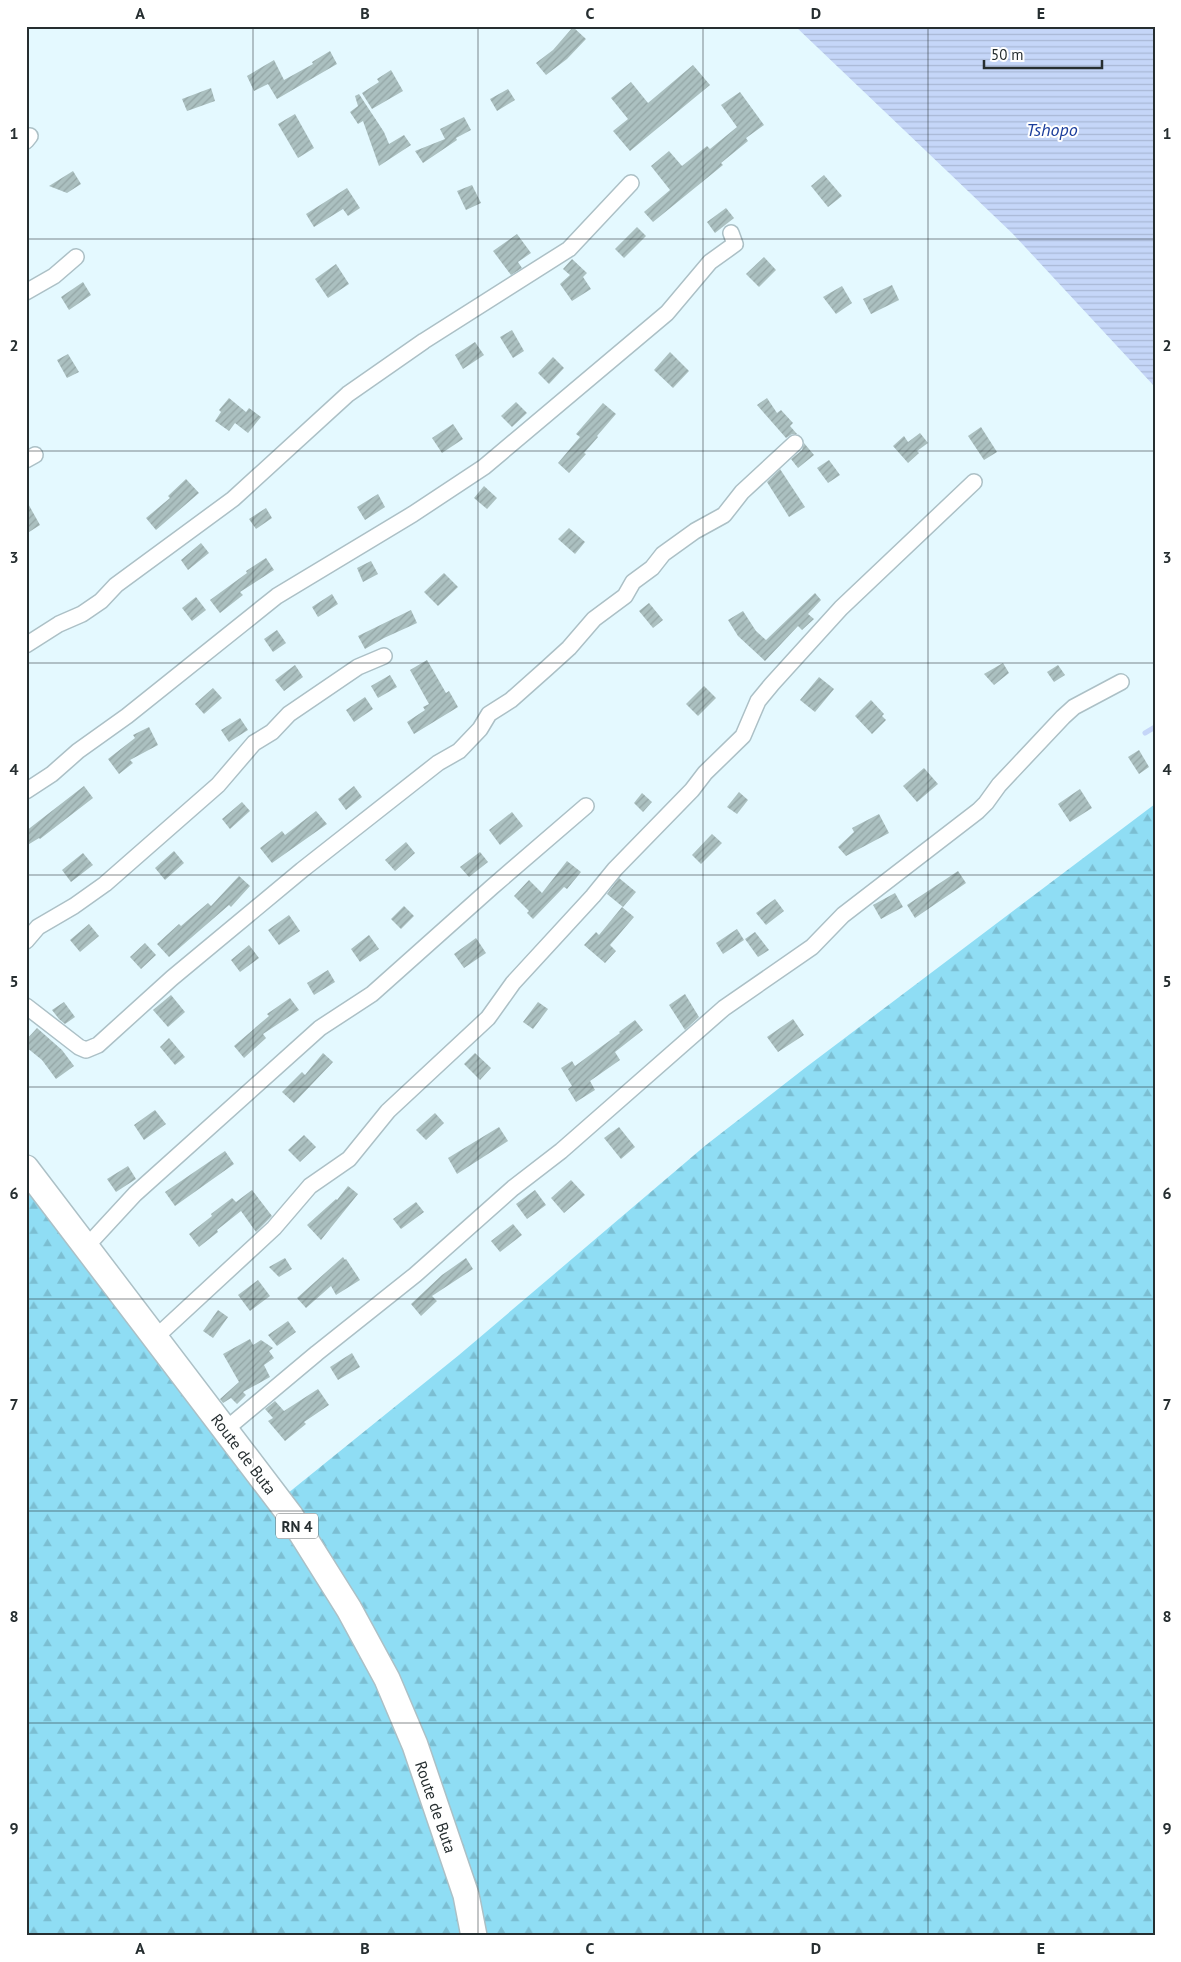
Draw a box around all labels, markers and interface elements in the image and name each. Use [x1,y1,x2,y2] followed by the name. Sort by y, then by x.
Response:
[135,3,145,23] text: A
[360,3,370,23] text: B
[586,3,595,23] text: C
[811,3,821,23] text: D
[1037,3,1045,23] text: E
[984,38,1101,70] scale bar
[991,45,1024,64] text: 50 m
[1026,118,1078,141] water label: Tshopo
[9,123,19,143] text: 1
[1162,123,1172,143] text: 1
[9,335,19,355] text: 2
[1162,335,1172,355] text: 2
[9,547,19,567] text: 3
[1162,547,1172,567] text: 3
[9,759,19,779] text: 4
[1162,759,1172,779] text: 4
[9,971,19,991] text: 5
[1162,971,1172,991] text: 5
[9,1183,19,1203] text: 6
[1162,1183,1172,1203] text: 6
[9,1394,19,1414] text: 7
[1162,1394,1172,1414] text: 7
[207,1410,281,1498] street label: Route de Buta
[276,1514,318,1538] road number: RN 4
[9,1606,19,1626] text: 8
[1162,1606,1172,1626] text: 8
[411,1758,461,1856] street label: Route de Buta
[9,1818,19,1838] text: 9
[1162,1818,1172,1838] text: 9
[135,1938,145,1958] text: A
[360,1938,370,1958] text: B
[586,1938,595,1958] text: C
[811,1938,821,1958] text: D
[1037,1938,1045,1958] text: E

